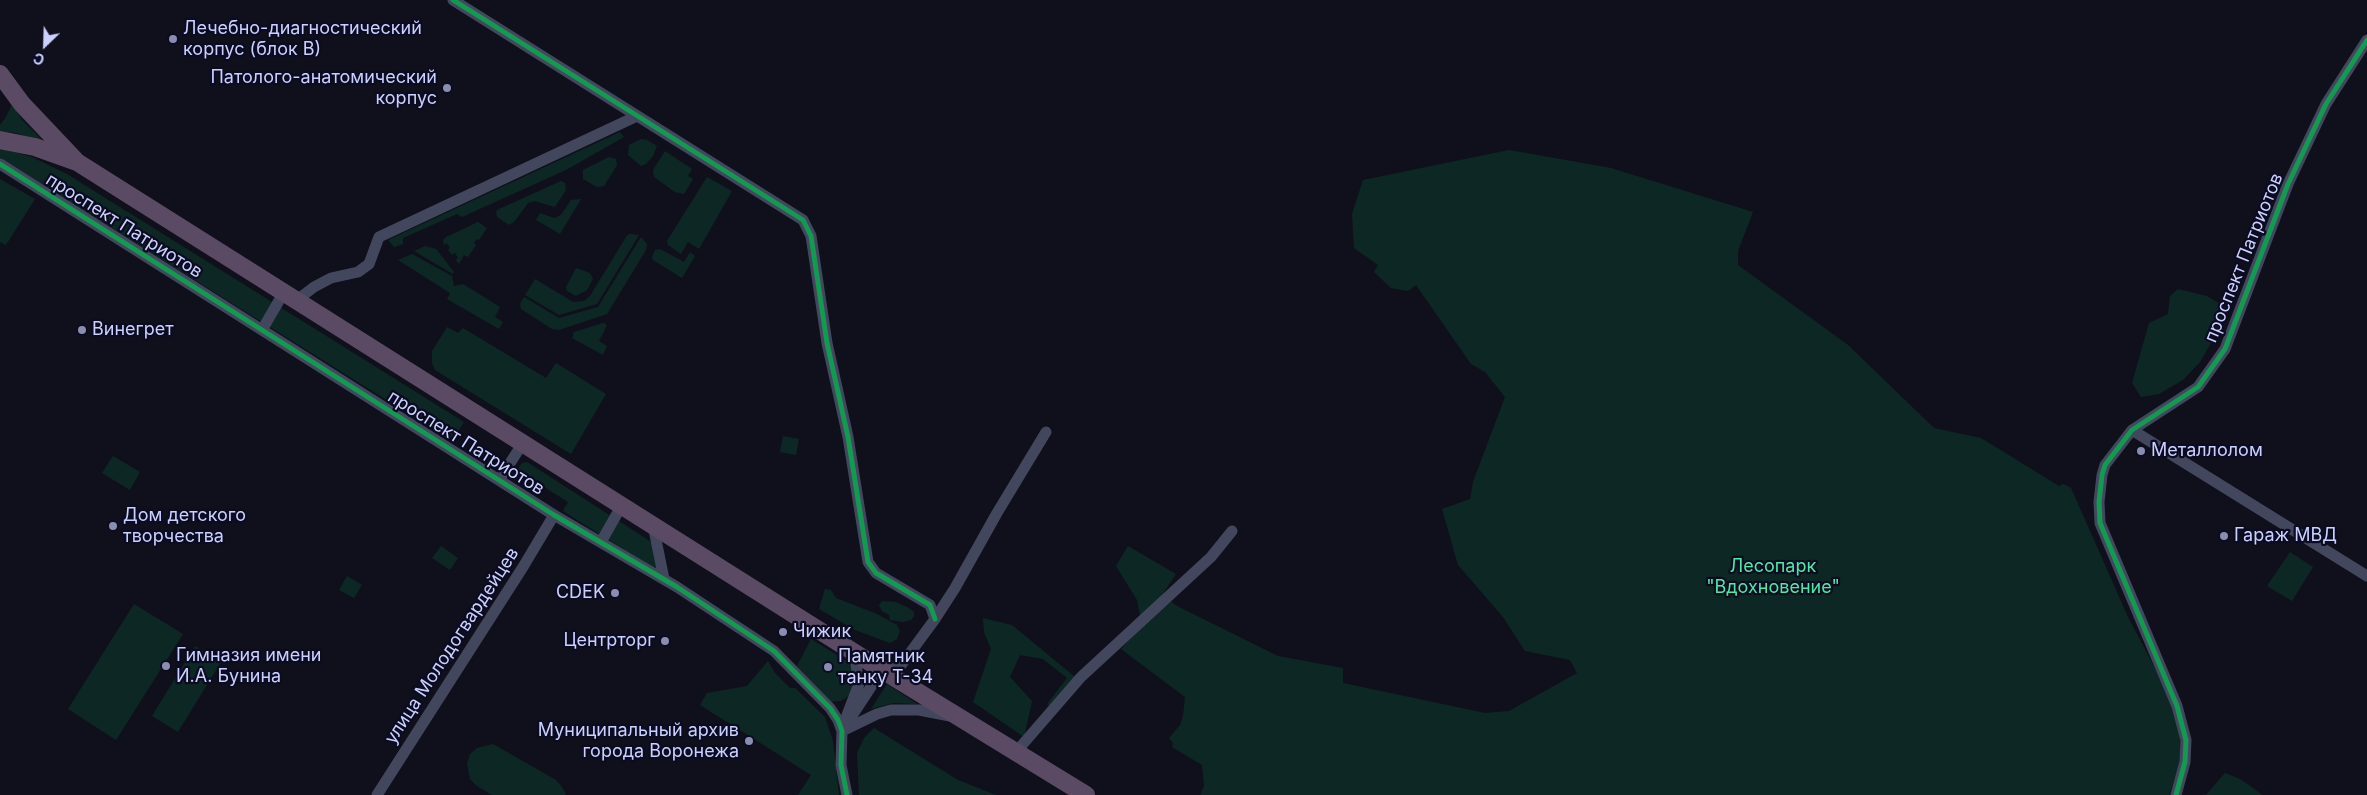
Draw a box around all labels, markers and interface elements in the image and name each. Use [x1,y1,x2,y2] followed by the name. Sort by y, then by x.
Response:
[183,18,422,60] place label: Лечебно-диагностический корпус (блок В)
[20,20,70,70] north arrow
[167,33,179,45] marker: Лечебно-диагностический корпус (блок В)
[31,49,47,69] text: С
[210,67,437,110] place label: Патолого-анатомический корпус
[441,82,453,94] marker: Патолого-анатомический корпус
[42,169,206,283] street label: проспект Патриотов
[2200,170,2288,346] street label: проспект Патриотов
[92,319,174,341] place label: Винегрет
[76,324,88,336] marker: Винегрет
[384,386,548,500] street label: проспект Патриотов
[2151,440,2263,462] place label: Металлолом
[2135,445,2147,457] marker: Металлолом
[123,505,246,548] place label: Дом детского творчества
[107,520,119,532] marker: Дом детского творчества
[2234,525,2337,547] place label: Гараж МВД
[2218,530,2230,542] marker: Гараж МВД
[380,544,524,748] street label: улица Молодогвардейцев
[1706,556,1840,598] park label: Лесопарк "Вдохновение"
[556,582,605,604] place label: CDEK
[609,587,621,599] marker: CDEK
[793,621,851,643] place label: Чижик
[777,626,789,638] marker: Чижик
[563,630,655,652] place label: Центрторг
[659,635,671,647] marker: Центрторг
[176,645,322,688] place label: Гимназия имени И.А. Бунина
[838,646,933,689] place label: Памятник танку Т-34
[160,660,172,672] marker: Гимназия имени И.А. Бунина
[822,661,834,673] marker: Памятник танку Т-34
[538,720,739,762] place label: Муниципальный архив города Воронежа
[743,735,755,747] marker: Муниципальный архив города Воронежа

